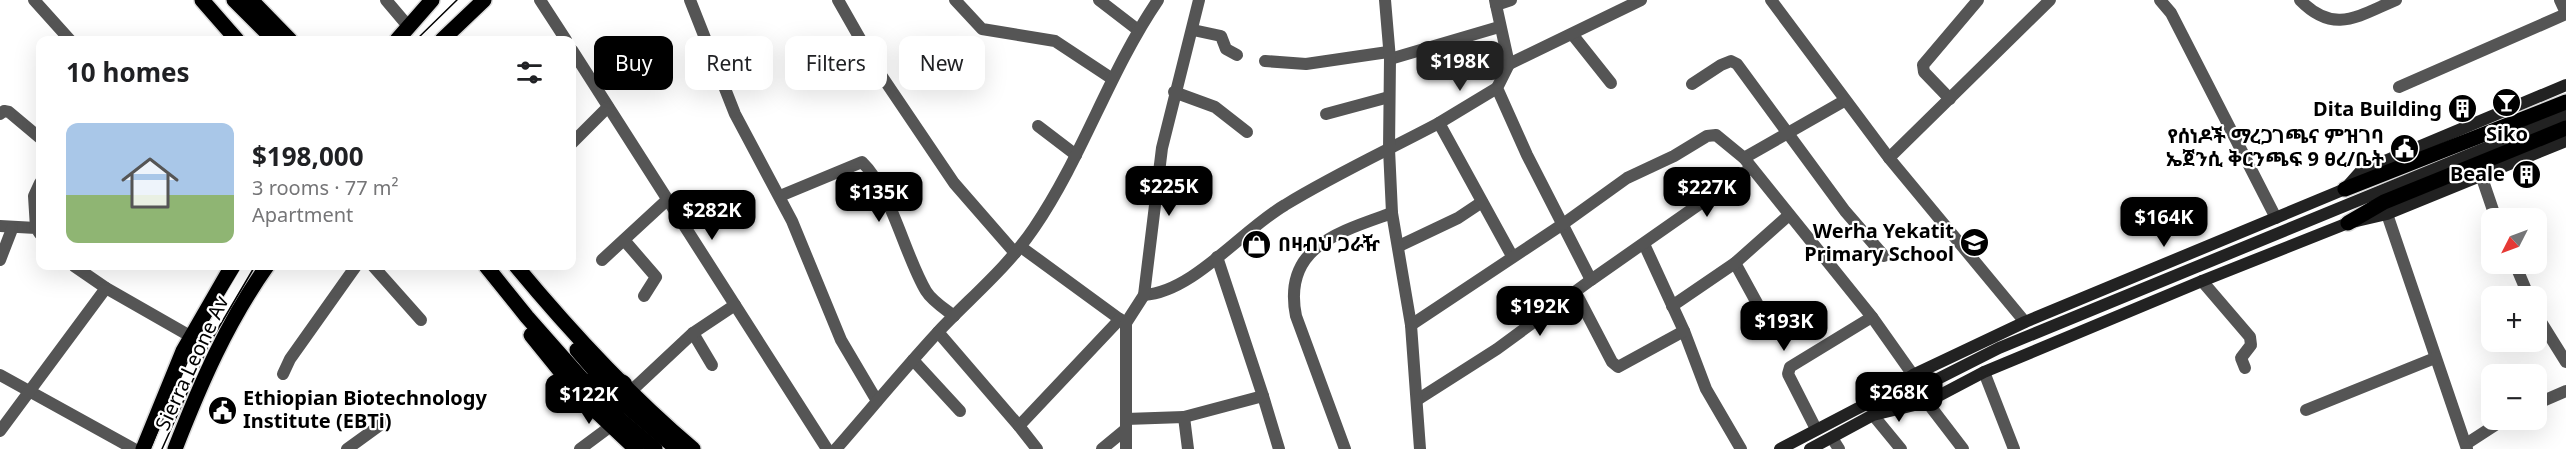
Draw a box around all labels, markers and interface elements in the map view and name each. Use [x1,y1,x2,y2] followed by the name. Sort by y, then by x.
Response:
[594,36,673,90] chip: Buy
[685,36,773,90] chip: Rent
[785,36,887,90] chip: Filters
[899,36,985,90] chip: New
[1418,41,1502,92] pin: $198K
[1430,47,1490,74] text: $198K
[66,54,190,90] text: 10 homes
[513,56,546,89] icon: filters
[2491,87,2523,119] bar icon: Siko
[2447,93,2479,125] building icon: Dita Building
[2313,95,2442,122] place label: Dita Building
[2486,120,2528,147] place label: Siko
[2166,122,2385,172] place label: የሰነዶች ማረጋገጫና ምዝገባ ኤጀንሲ ቅርንጫፍ 9 ፀረ/ቤት
[2389,132,2421,164] public building icon: የሰነዶች ማረጋገጫና ምዝገባ ኤጀንሲ ቅርንጫፍ 9 ፀረ/ቤት
[252,138,364,174] text: $198,000
[114,147,186,219] icon: home
[2510,158,2542,190] building icon: Beale
[2450,160,2505,187] place label: Beale
[1127,166,1211,217] pin: $225K
[1665,167,1749,218] pin: $227K
[837,172,921,223] pin: $135K
[1139,172,1199,199] text: $225K
[1677,173,1737,200] text: $227K
[252,174,399,201] text: 3 rooms · 77 m²
[849,178,909,205] text: $135K
[670,190,754,241] pin: $282K
[682,196,742,223] text: $282K
[2122,197,2206,248] pin: $164K
[252,201,353,228] text: Apartment
[2134,203,2194,230] text: $164K
[2481,208,2547,274] north arrow
[2481,208,2547,430] map controls
[1804,217,1954,267] place label: Werha Yekatit Primary School
[1959,226,1991,258] school or university icon: Werha Yekatit Primary School
[1241,228,1273,260] shop icon: በዛብህ ጋራዥ
[1278,230,1380,257] place label: በዛብህ ጋራዥ
[1498,286,1582,337] pin: $192K
[2481,286,2547,352] button: +
[149,290,235,434] street label: Sierra Leone Av
[1510,292,1570,319] text: $192K
[1742,301,1826,352] pin: $193K
[1754,307,1814,334] text: $193K
[2481,364,2547,430] button: −
[1857,372,1941,423] pin: $268K
[547,374,631,425] pin: $122K
[1869,378,1929,405] text: $268K
[559,380,619,407] text: $122K
[243,384,487,434] place label: Ethiopian Biotechnology Institute (EBTi)
[206,394,238,426] public building icon: Ethiopian Biotechnology Institute (EBTi)

